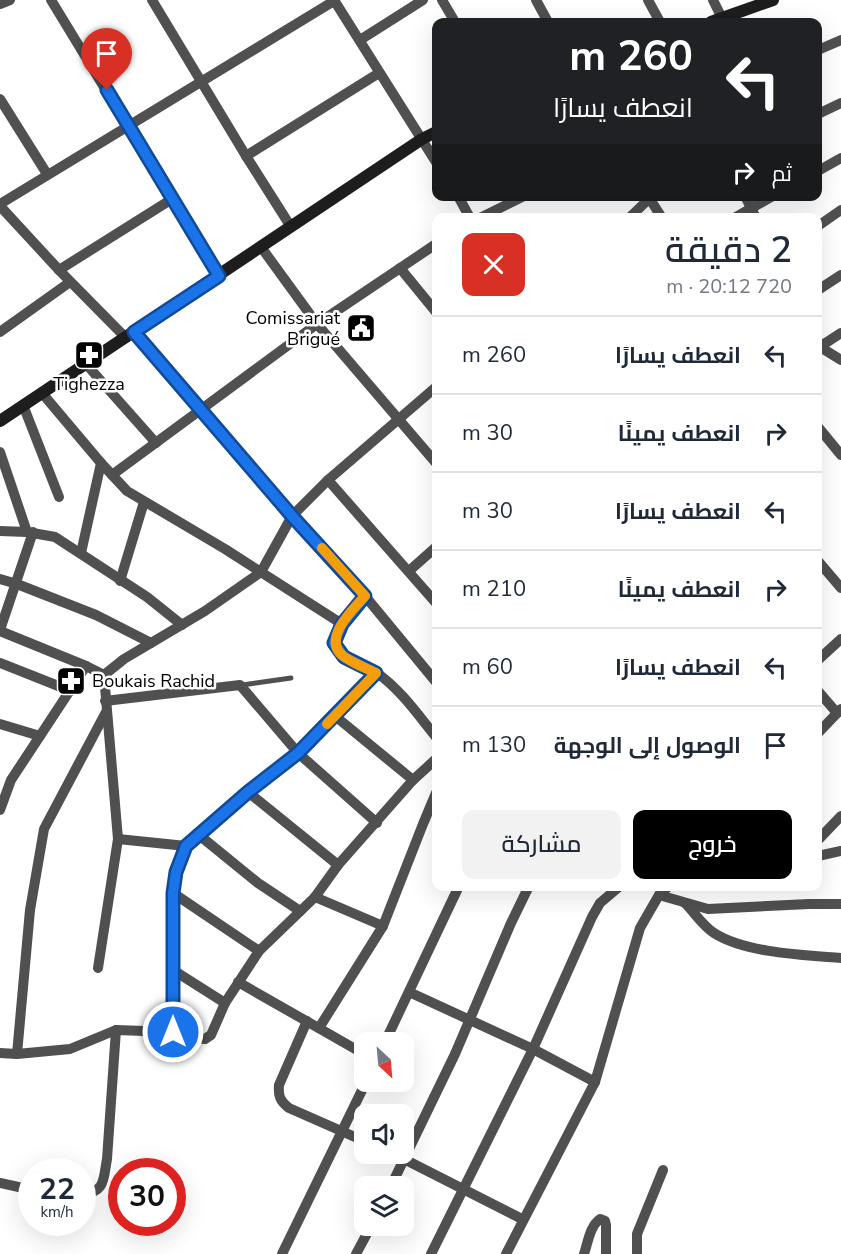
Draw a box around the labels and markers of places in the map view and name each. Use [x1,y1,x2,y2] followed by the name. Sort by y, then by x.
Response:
[81,28,132,90] pin
[246,306,341,351] place label: Comissariat Brigué
[345,312,377,344] public building icon: Comissariat Brigué
[73,339,105,371] pharmacy icon: Tighezza
[53,372,125,396] place label: Tighezza
[55,665,87,697] pharmacy icon: Boukais Rachid
[92,669,215,693] place label: Boukais Rachid

